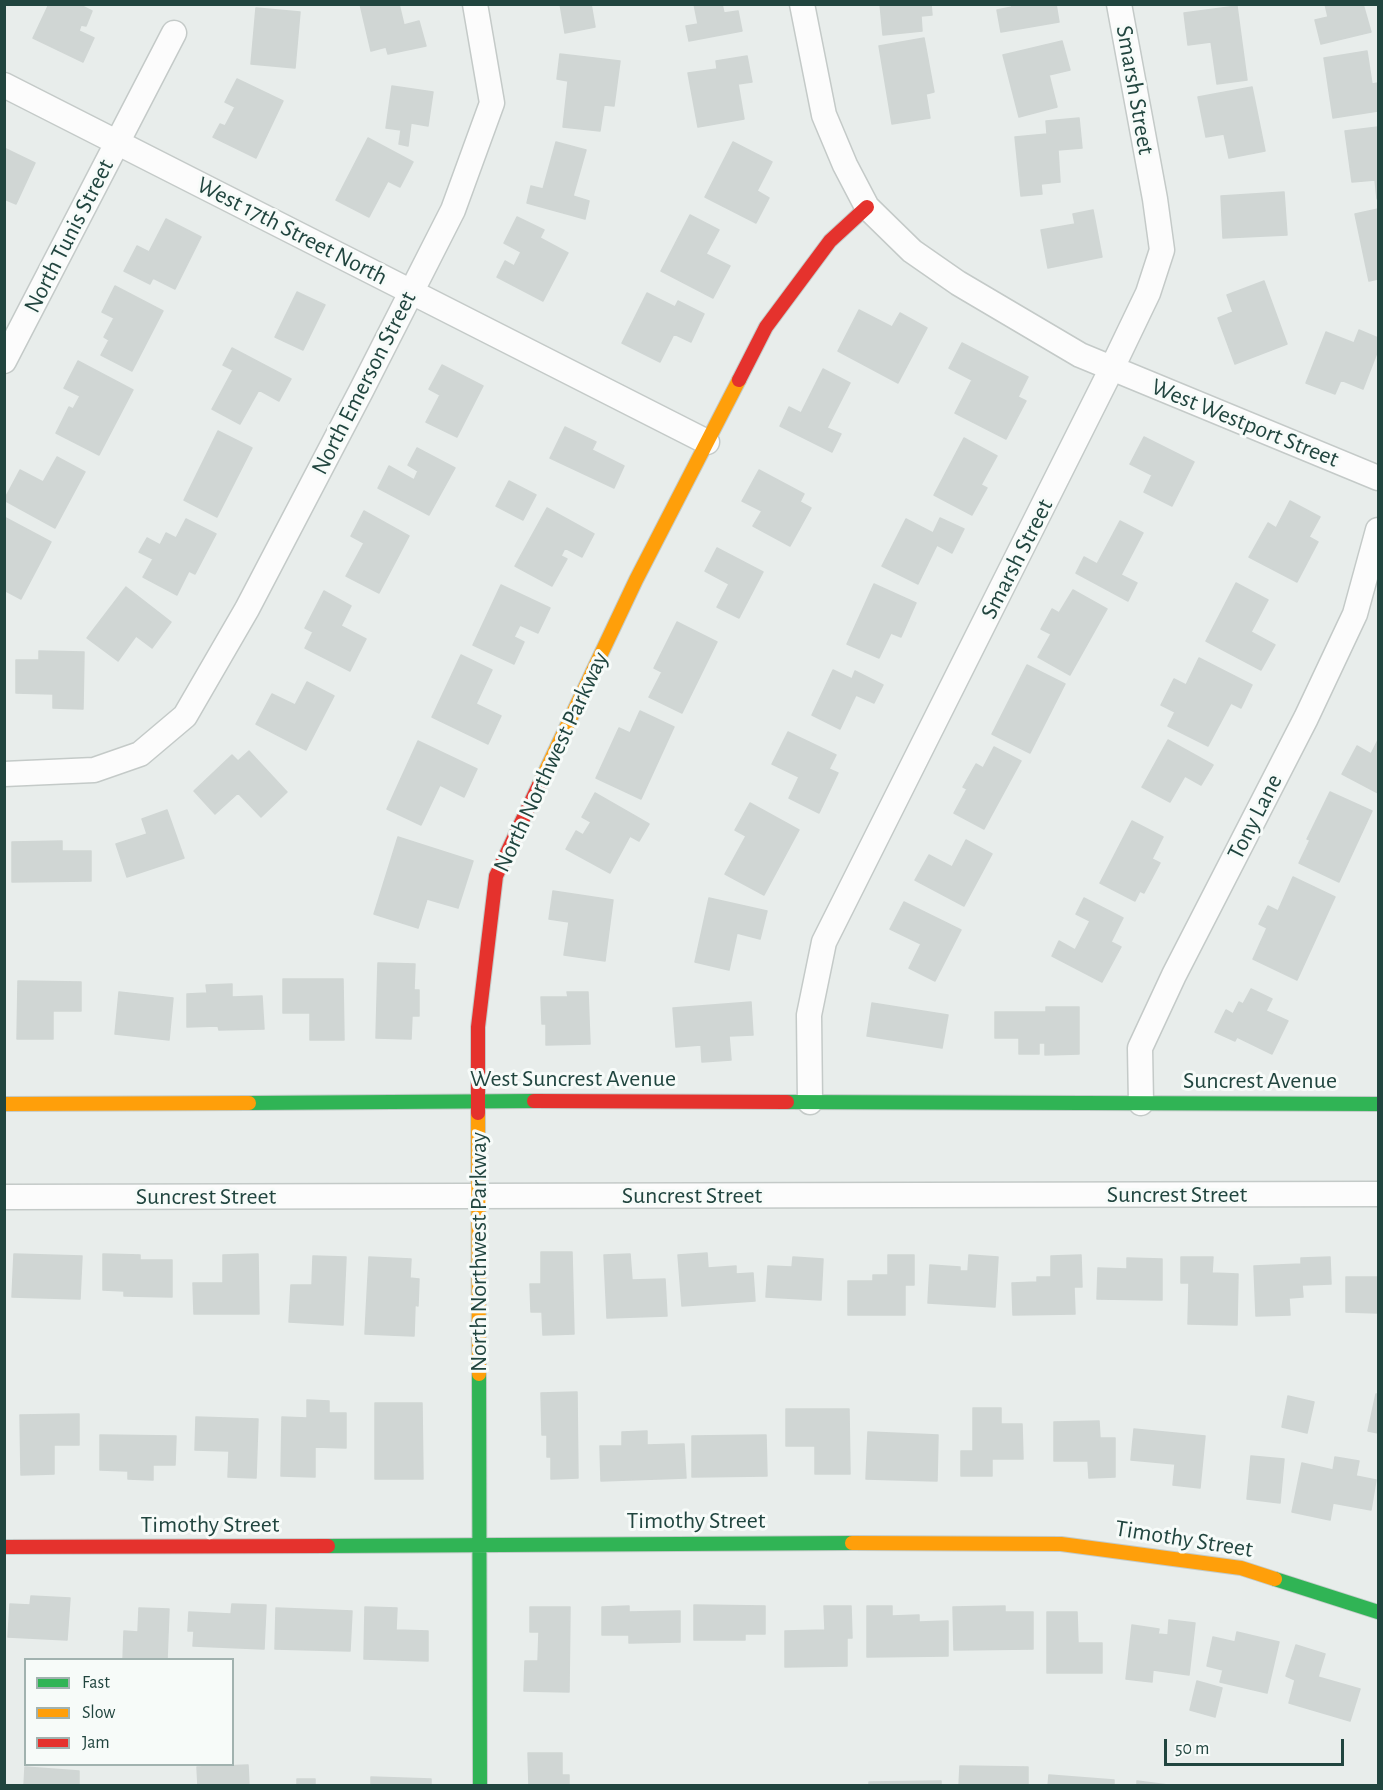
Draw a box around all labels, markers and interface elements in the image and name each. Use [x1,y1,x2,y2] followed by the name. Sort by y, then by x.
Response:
[1109,23,1161,157] street label: Smarsh Street
[18,154,120,318] street label: North Tunis Street
[192,170,392,292] street label: West 17th Street North
[305,287,423,479] street label: North Emerson Street
[1147,372,1343,474] street label: West Westport Street
[975,494,1059,624] street label: Smarsh Street
[487,647,615,877] street label: North Northwest Parkway
[1221,769,1289,865] street label: Tony Lane
[470,1065,676,1093] street label: West Suncrest Avenue
[1183,1067,1337,1095] street label: Suncrest Avenue
[465,1132,493,1372] street label: North Northwest Parkway
[1107,1181,1247,1209] street label: Suncrest Street
[622,1182,762,1210] street label: Suncrest Street
[136,1183,276,1211] street label: Suncrest Street
[627,1507,765,1535] street label: Timothy Street
[141,1511,279,1539] street label: Timothy Street
[1113,1514,1255,1564] street label: Timothy Street
[24,1658,234,1766] legend
[82,1674,110,1692] text: Fast
[82,1704,115,1722] text: Slow
[1167,1727,1347,1765] scale bar
[82,1734,110,1752] text: Jam
[1175,1740,1209,1758] text: 50 m

